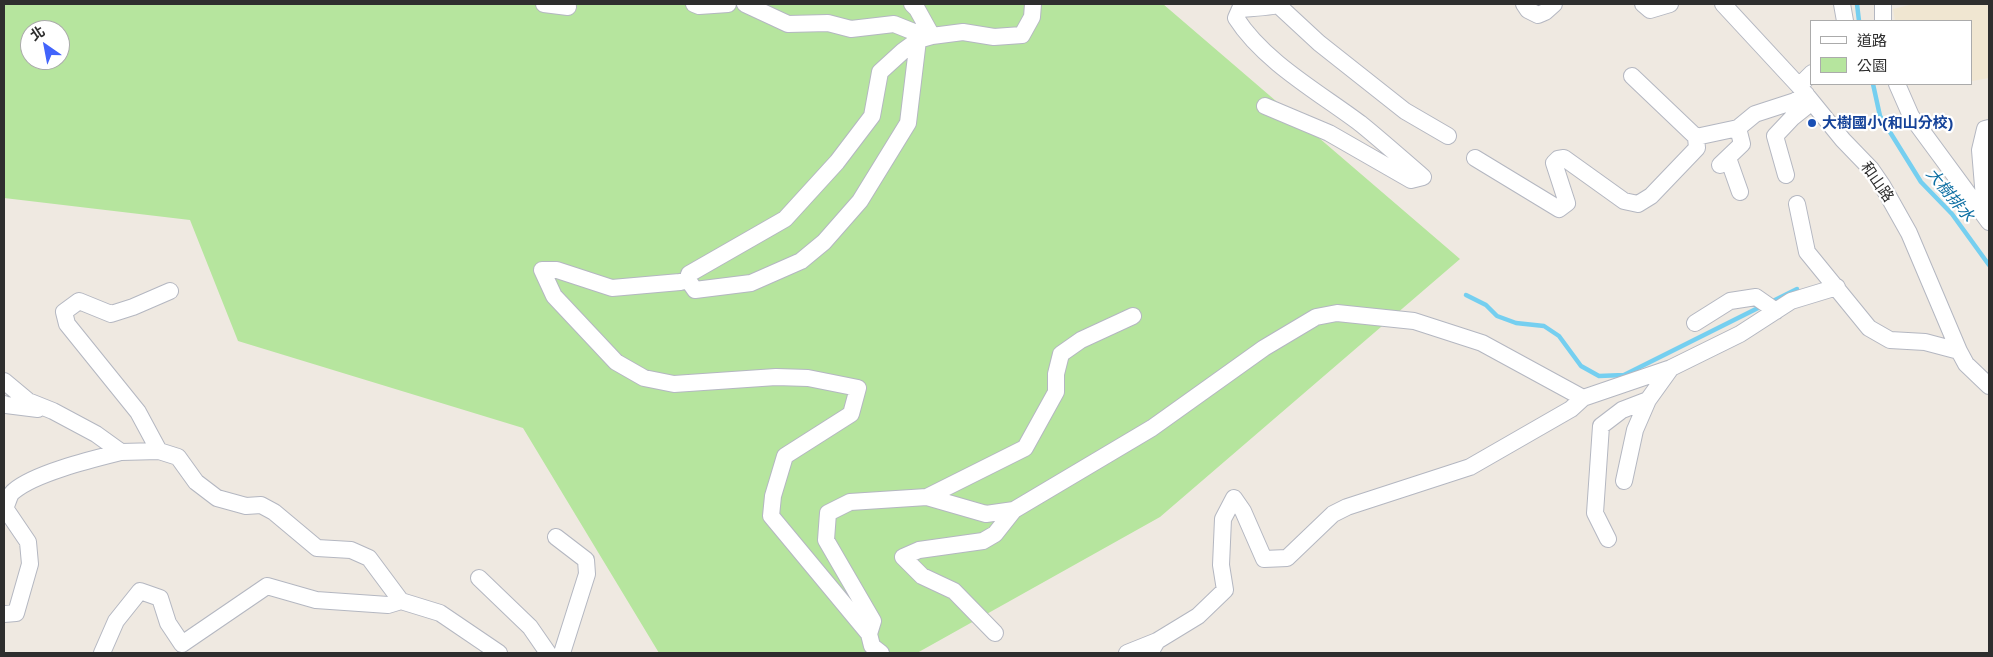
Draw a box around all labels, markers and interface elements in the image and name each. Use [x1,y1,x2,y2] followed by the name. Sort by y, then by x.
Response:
[20,20,70,70] north arrow
[1810,20,1973,85] legend
[27,22,48,44] text: 北
[1857,31,1887,49] text: 道路
[1857,56,1887,74] text: 公園
[1822,114,1953,132] place label: 大樹國小(和山分校)
[1806,117,1818,129] marker: 大樹國小(和山分校)
[1857,158,1897,206] street label: 和山路
[1922,164,1978,226] water label: 大樹排水

